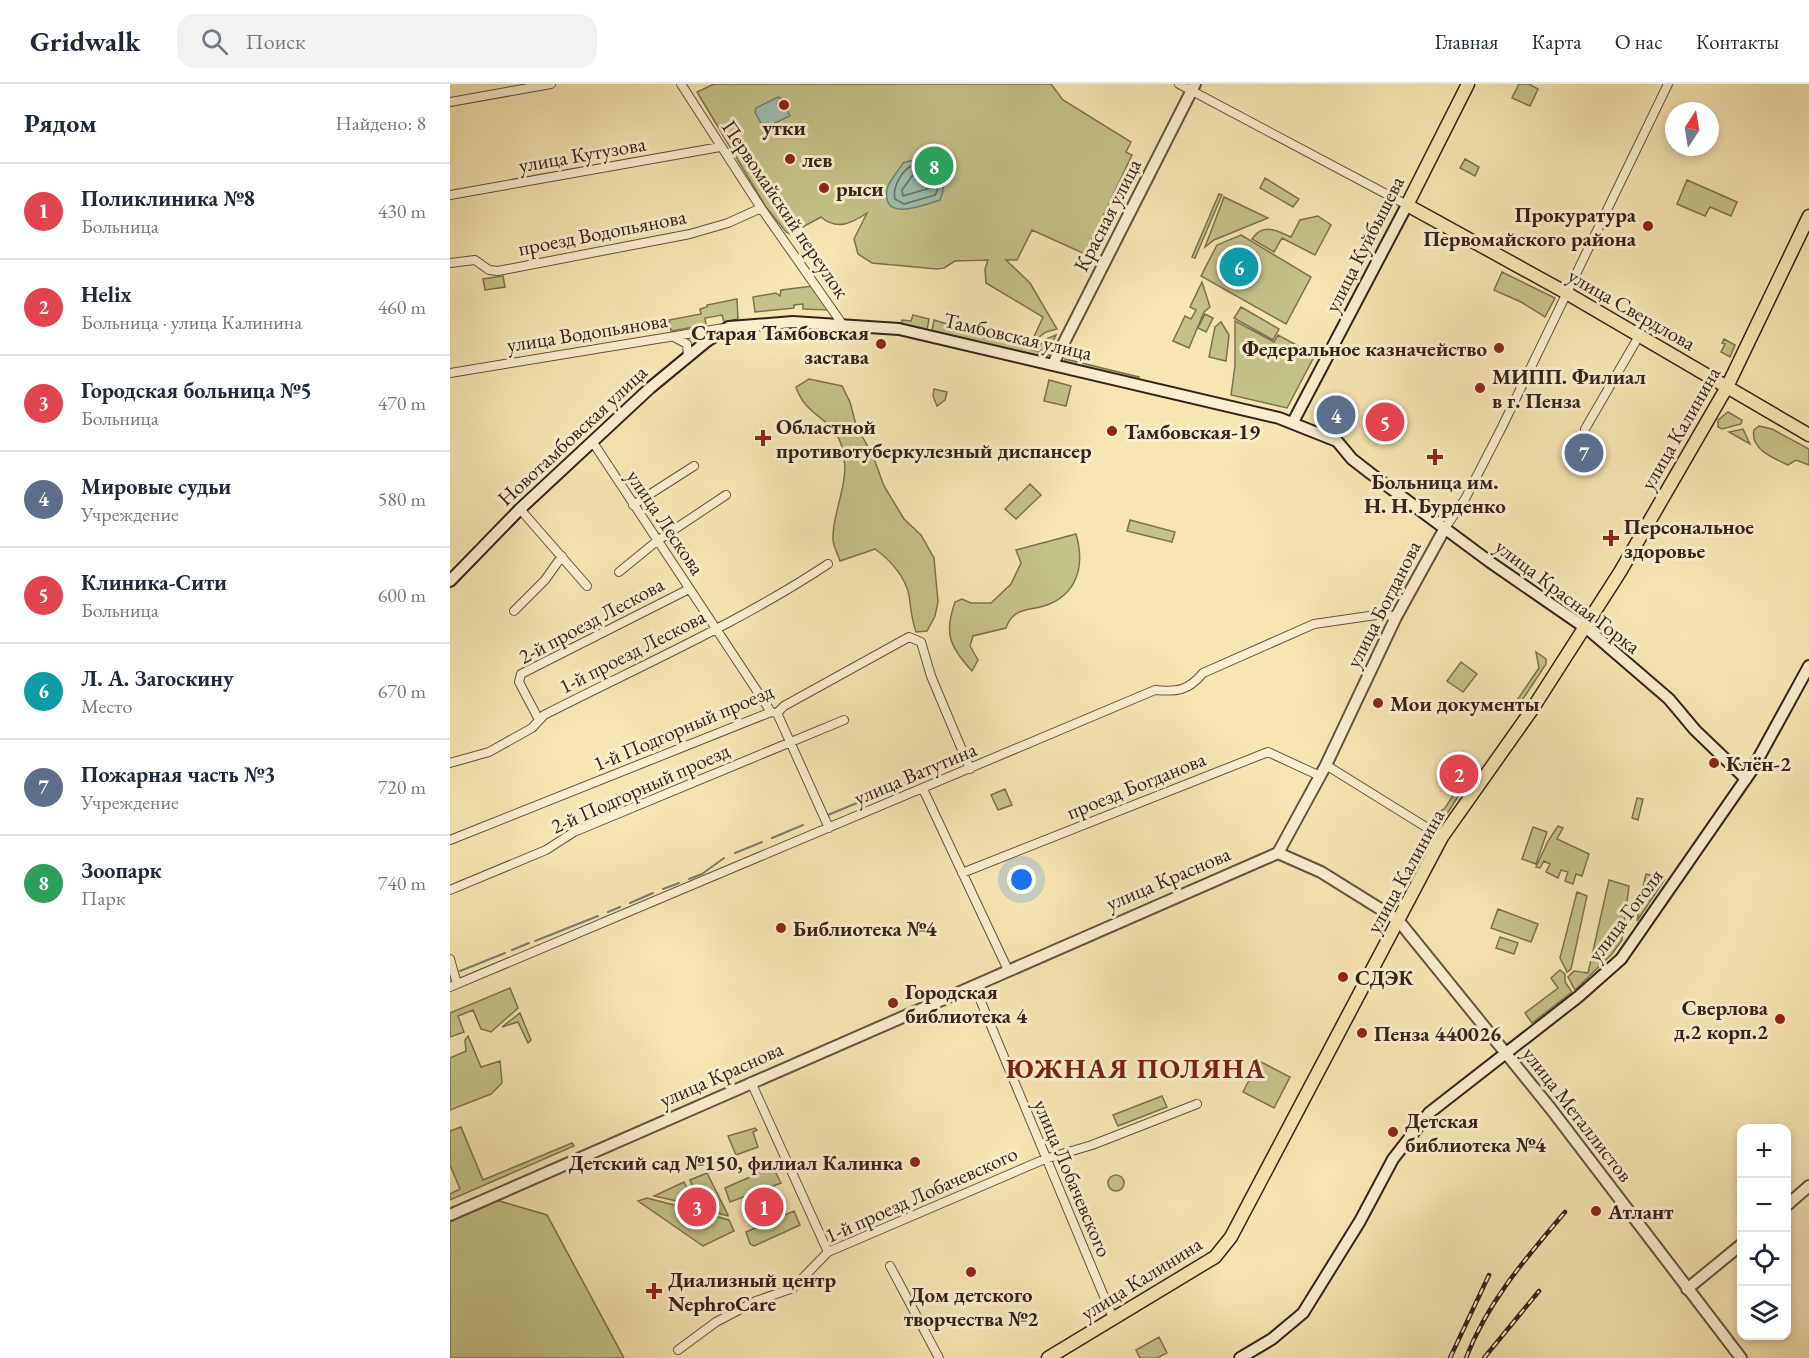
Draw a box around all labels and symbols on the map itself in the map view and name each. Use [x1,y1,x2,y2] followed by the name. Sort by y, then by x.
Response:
[777,98,791,112] marker: утки
[1665,102,1719,156] north arrow
[716,114,856,304] street label: Первомайский переулок
[762,114,806,141] place label: утки
[516,129,648,178] street label: улица Кутузова
[914,144,954,188] pin: 8
[802,146,833,173] place label: лев
[783,152,797,166] marker: лев
[1067,154,1147,276] street label: Красная улица
[1318,171,1410,317] street label: улица Куйбышева
[836,175,884,202] place label: рыси
[817,181,831,195] marker: рыси
[1424,201,1637,252] place label: Прокуратура Первомайского района
[516,202,689,262] street label: проезд Водопьянова
[1641,219,1655,233] marker: Прокуратура Первомайского района
[1220,244,1258,290] pin: 6
[1563,262,1701,357] street label: улица Свердлова
[505,306,670,358] street label: улица Водопьянова
[941,306,1095,366] street label: Тамбовская улица
[691,319,870,370] place label: Старая Тамбовская застава
[1242,335,1487,362] place label: Федеральное казначейство
[874,337,888,351] marker: Старая Тамбовская застава
[1492,341,1506,355] marker: Федеральное казначейство
[491,358,653,511] street label: Новотамбовская улица
[1634,361,1727,495] street label: улица Калинина
[1492,363,1646,414] place label: МИПП. Филиал в г. Пенза
[1473,381,1487,395] marker: МИПП. Филиал в г. Пенза
[1316,392,1356,438] pin: 4
[1366,400,1404,444] pin: 5
[776,413,1092,464] place label: Областной противотуберкулезный диспансер
[1124,418,1260,445] place label: Тамбовская-19
[1105,424,1119,438] marker: Тамбовская-19
[754,429,772,447] marker: Областной противотуберкулезный диспансер
[1564,430,1604,476] pin: 7
[1426,448,1444,466] marker: Больница им. Н. Н. Бурденко
[621,464,712,580] street label: улица Лескова
[1364,468,1506,519] place label: Больница им. Н. Н. Бурденко
[1624,513,1754,564] place label: Персональное здоровье
[1602,529,1620,547] marker: Персональное здоровье
[1490,532,1647,660] street label: улица Красная Горка
[1339,535,1427,672] street label: улица Богданова
[514,570,669,670] street label: 2-й проезд Лескова
[554,602,710,700] street label: 1-й проезд Лескова
[589,677,778,777] street label: 1-й Подгорный проезд
[1390,690,1540,717] place label: Мои документы
[1371,696,1385,710] marker: Мои документы
[850,735,981,811] street label: улица Ватутина
[546,736,734,840] street label: 2-й Подгорный проезд
[1062,745,1210,825] street label: проезд Богданова
[1726,750,1791,777] place label: Клён-2
[1440,752,1478,796] pin: 2
[1707,756,1721,770] marker: Клён-2
[1360,804,1451,938] street label: улица Калинина
[1102,839,1235,916] street label: улица Краснова
[1581,863,1669,967] street label: улица Гоголя
[1007,865,1036,894] your location
[793,915,938,942] place label: Библиотека №4
[774,921,788,935] marker: Библиотека №4
[1355,964,1415,991] place label: СДЭК
[1336,970,1350,984] marker: СДЭК
[905,978,1028,1029] place label: Городская библиотека 4
[1674,994,1769,1045] place label: Сверлова д.2 корп.2
[886,996,900,1010] marker: Городская библиотека 4
[1773,1012,1787,1026] marker: Сверлова д.2 корп.2
[1374,1020,1501,1047] place label: Пенза 440026
[1355,1026,1369,1040] marker: Пенза 440026
[655,1034,788,1113] street label: улица Краснова
[1517,1041,1639,1187] street label: улица Металлистов
[1006,1051,1266,1086] district label: ЮЖНАЯ ПОЛЯНА
[1028,1095,1118,1261] street label: улица Лобачевского
[1405,1107,1547,1158] place label: Детская библиотека №4
[1386,1125,1400,1139] marker: Детская библиотека №4
[820,1139,1022,1249] street label: 1-й проезд Лобачевского
[569,1149,904,1176] place label: Детский сад №150, филиал Калинка
[908,1155,922,1169] marker: Детский сад №150, филиал Калинка
[678,1184,716,1230] pin: 3
[744,1184,784,1230] pin: 1
[1607,1198,1674,1225] place label: Атлант
[1589,1204,1603,1218] marker: Атлант
[1075,1230,1207,1326] street label: улица Калинина
[964,1265,978,1279] marker: Дом детского творчества №2
[668,1266,837,1317] place label: Диализный центр NephroCare
[904,1281,1038,1332] place label: Дом детского творчества №2
[645,1282,663,1300] marker: Диализный центр NephroCare

